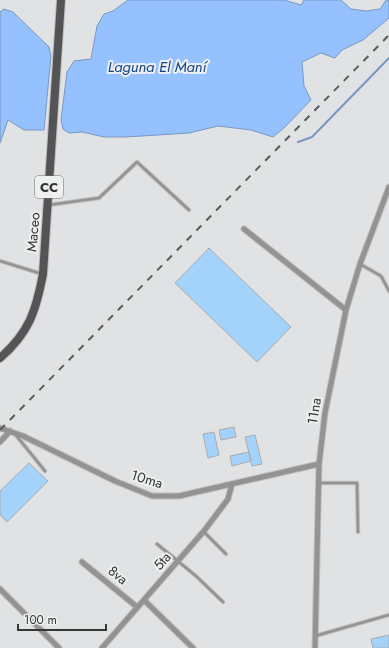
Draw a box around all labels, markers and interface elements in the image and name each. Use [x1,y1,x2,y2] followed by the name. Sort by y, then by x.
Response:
[108,56,209,78] water label: Laguna El Maní
[35,176,63,198] road number: CC
[21,211,45,253] street label: Maceo
[302,396,326,426] street label: 11na
[129,465,165,493] street label: 10ma
[149,548,175,574] street label: 5ta
[104,561,132,589] street label: 8va
[18,606,106,632] scale bar
[24,611,57,629] text: 100 m

